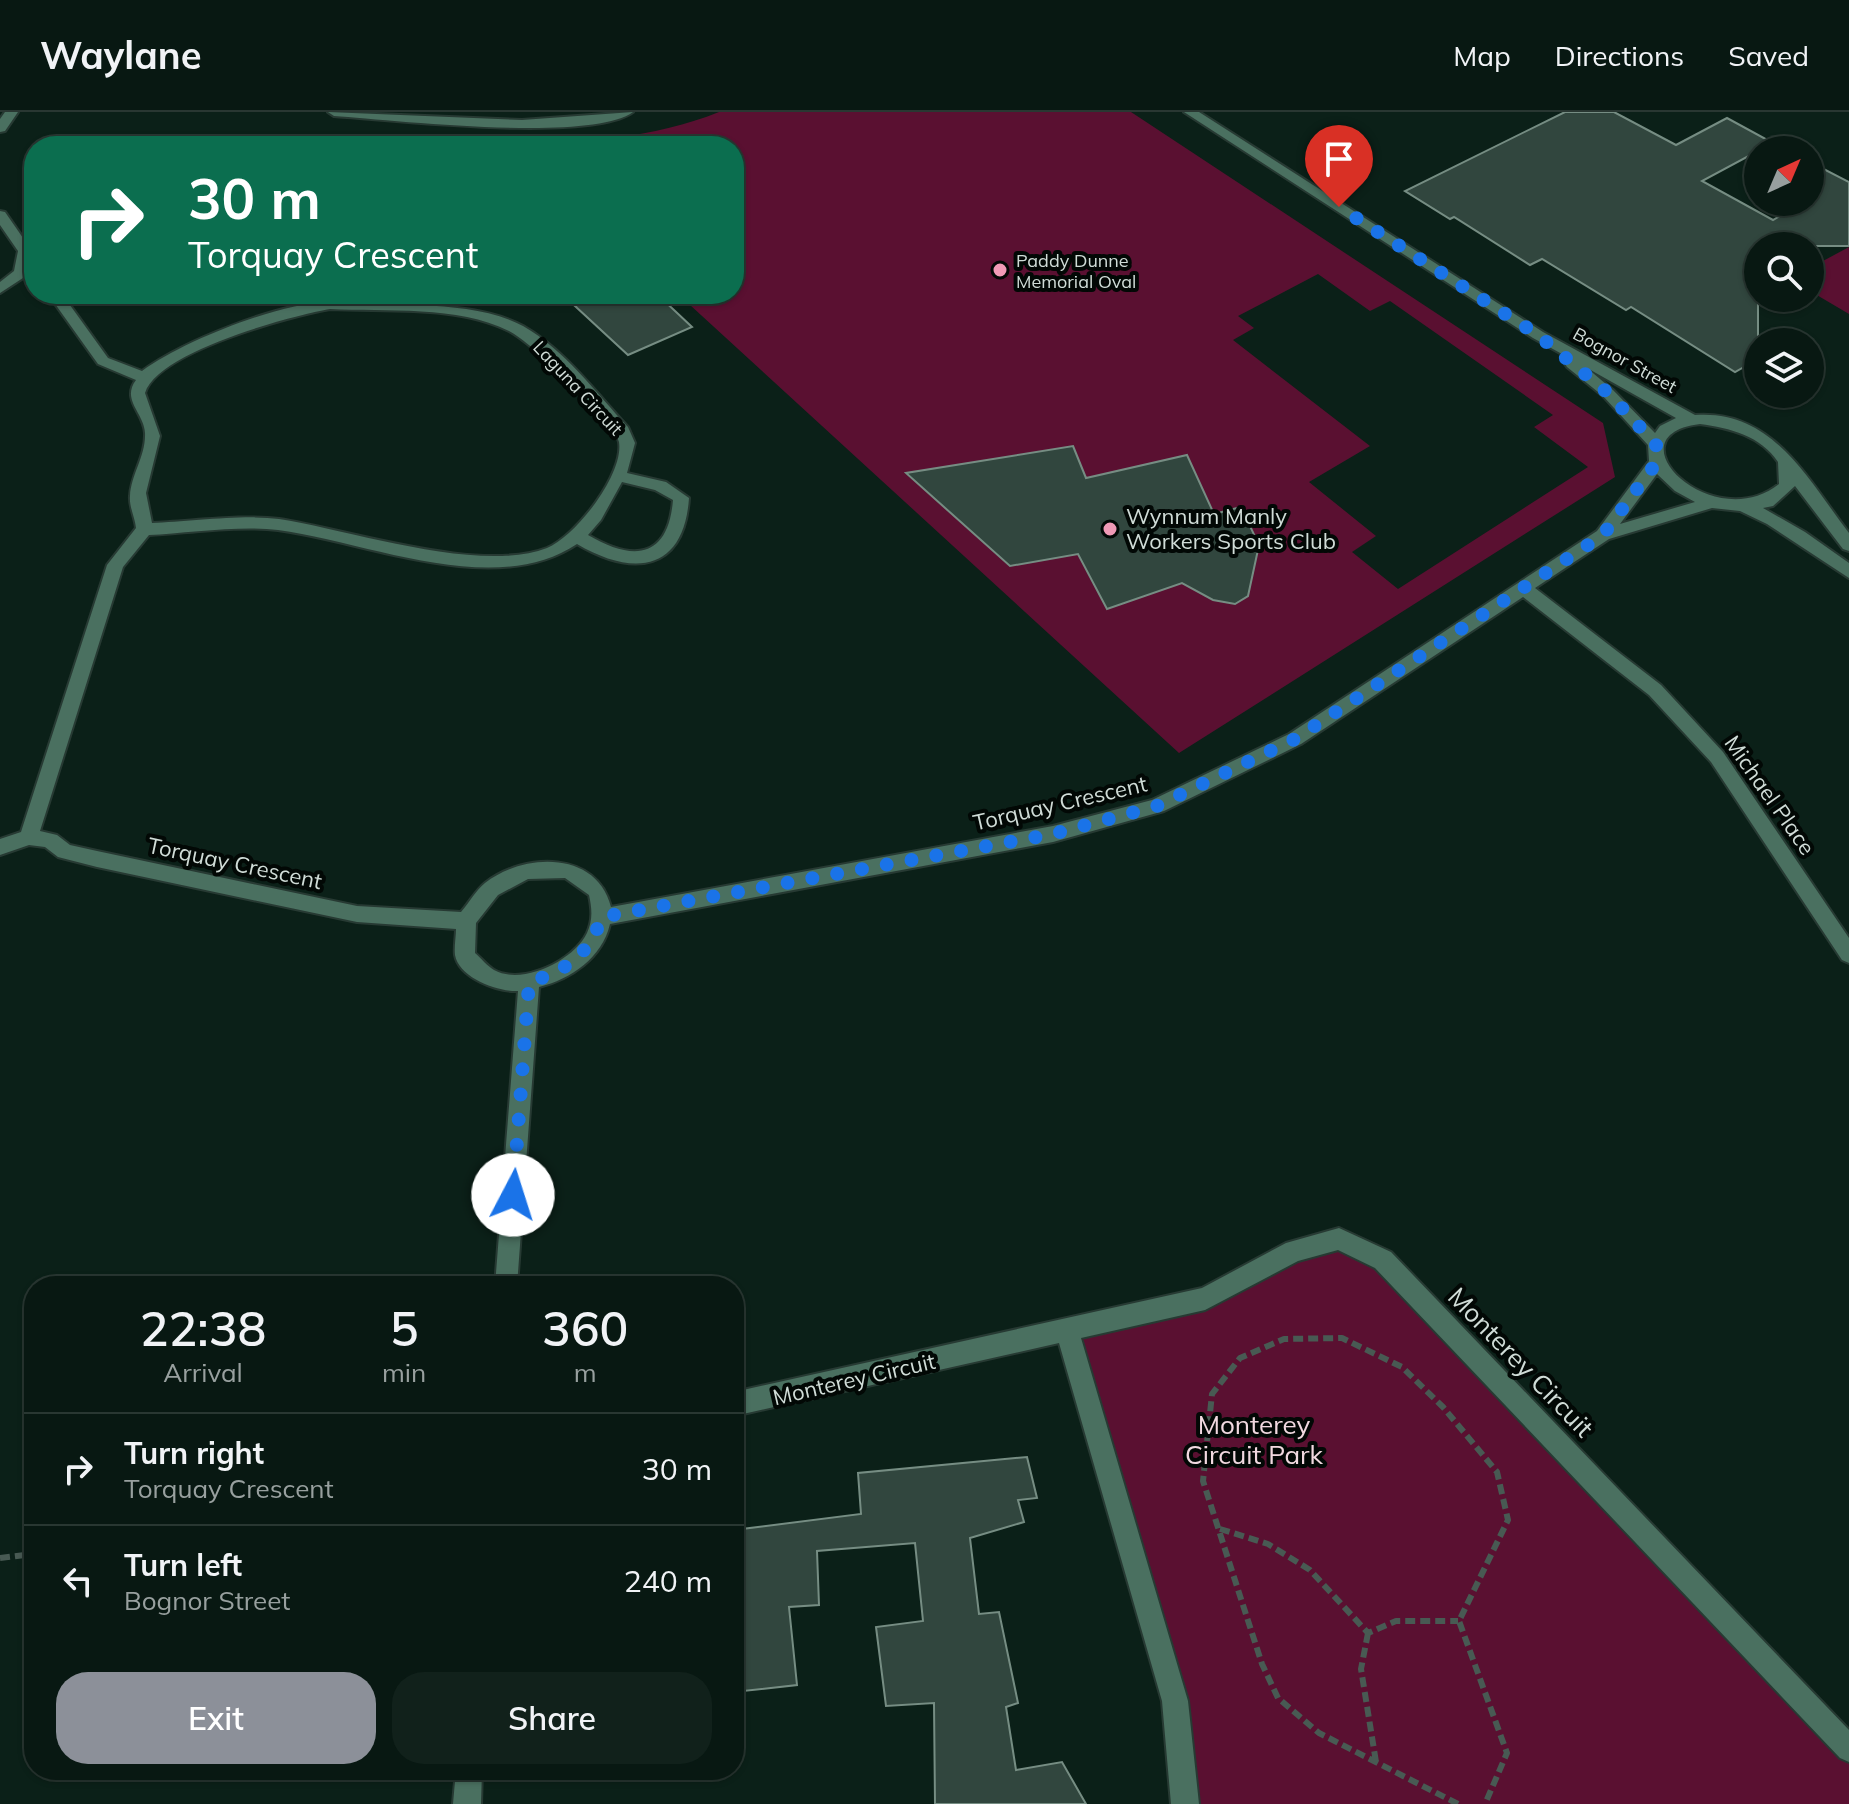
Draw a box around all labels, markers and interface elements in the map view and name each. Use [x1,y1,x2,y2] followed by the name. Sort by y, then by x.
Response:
[40,31,202,79] text: Waylane
[1453,38,1511,73] text: Map
[1555,38,1684,73] text: Directions
[1728,38,1809,73] text: Saved
[1305,125,1373,207] pin
[1744,136,1824,216] north arrow
[1744,136,1824,408] map controls
[1317,137,1361,181] icon: arrive
[188,163,321,233] text: 30 m
[56,168,160,272] icon: right
[188,232,478,277] text: Torquay Crescent
[1744,232,1824,312] button: search
[1016,249,1136,293] place label: Paddy Dunne Memorial Oval
[991,261,1009,279] marker: Paddy Dunne Memorial Oval
[1569,322,1681,398] street label: Bognor Street
[1744,328,1824,408] button: layers
[528,336,628,440] street label: Laguna Circuit
[1126,502,1336,555] place label: Wynnum Manly Workers Sports Club
[1101,520,1119,538] marker: Wynnum Manly Workers Sports Club
[1719,730,1821,860] street label: Michael Place
[970,769,1150,837] street label: Torquay Crescent
[145,831,325,895] street label: Torquay Crescent
[471,1153,555,1237] position arrow
[1441,1280,1601,1444] street label: Monterey Circuit
[140,1298,266,1358] text: 22:38
[390,1298,418,1358] text: 5
[542,1298,628,1358] text: 360
[770,1347,938,1411] street label: Monterey Circuit
[163,1356,243,1389] text: Arrival
[382,1356,426,1389] text: min
[574,1356,597,1389] text: m
[1185,1408,1324,1471] park label: Monterey Circuit Park
[124,1434,264,1472] text: Turn right
[56,1447,100,1491] icon: right
[642,1450,712,1488] text: 30 m
[124,1472,334,1505] text: Torquay Crescent
[124,1546,242,1584] text: Turn left
[56,1559,100,1603] icon: left
[624,1562,712,1600] text: 240 m
[124,1584,290,1617] text: Bognor Street
[56,1672,376,1764] button: Exit
[392,1672,712,1764] button: Share

